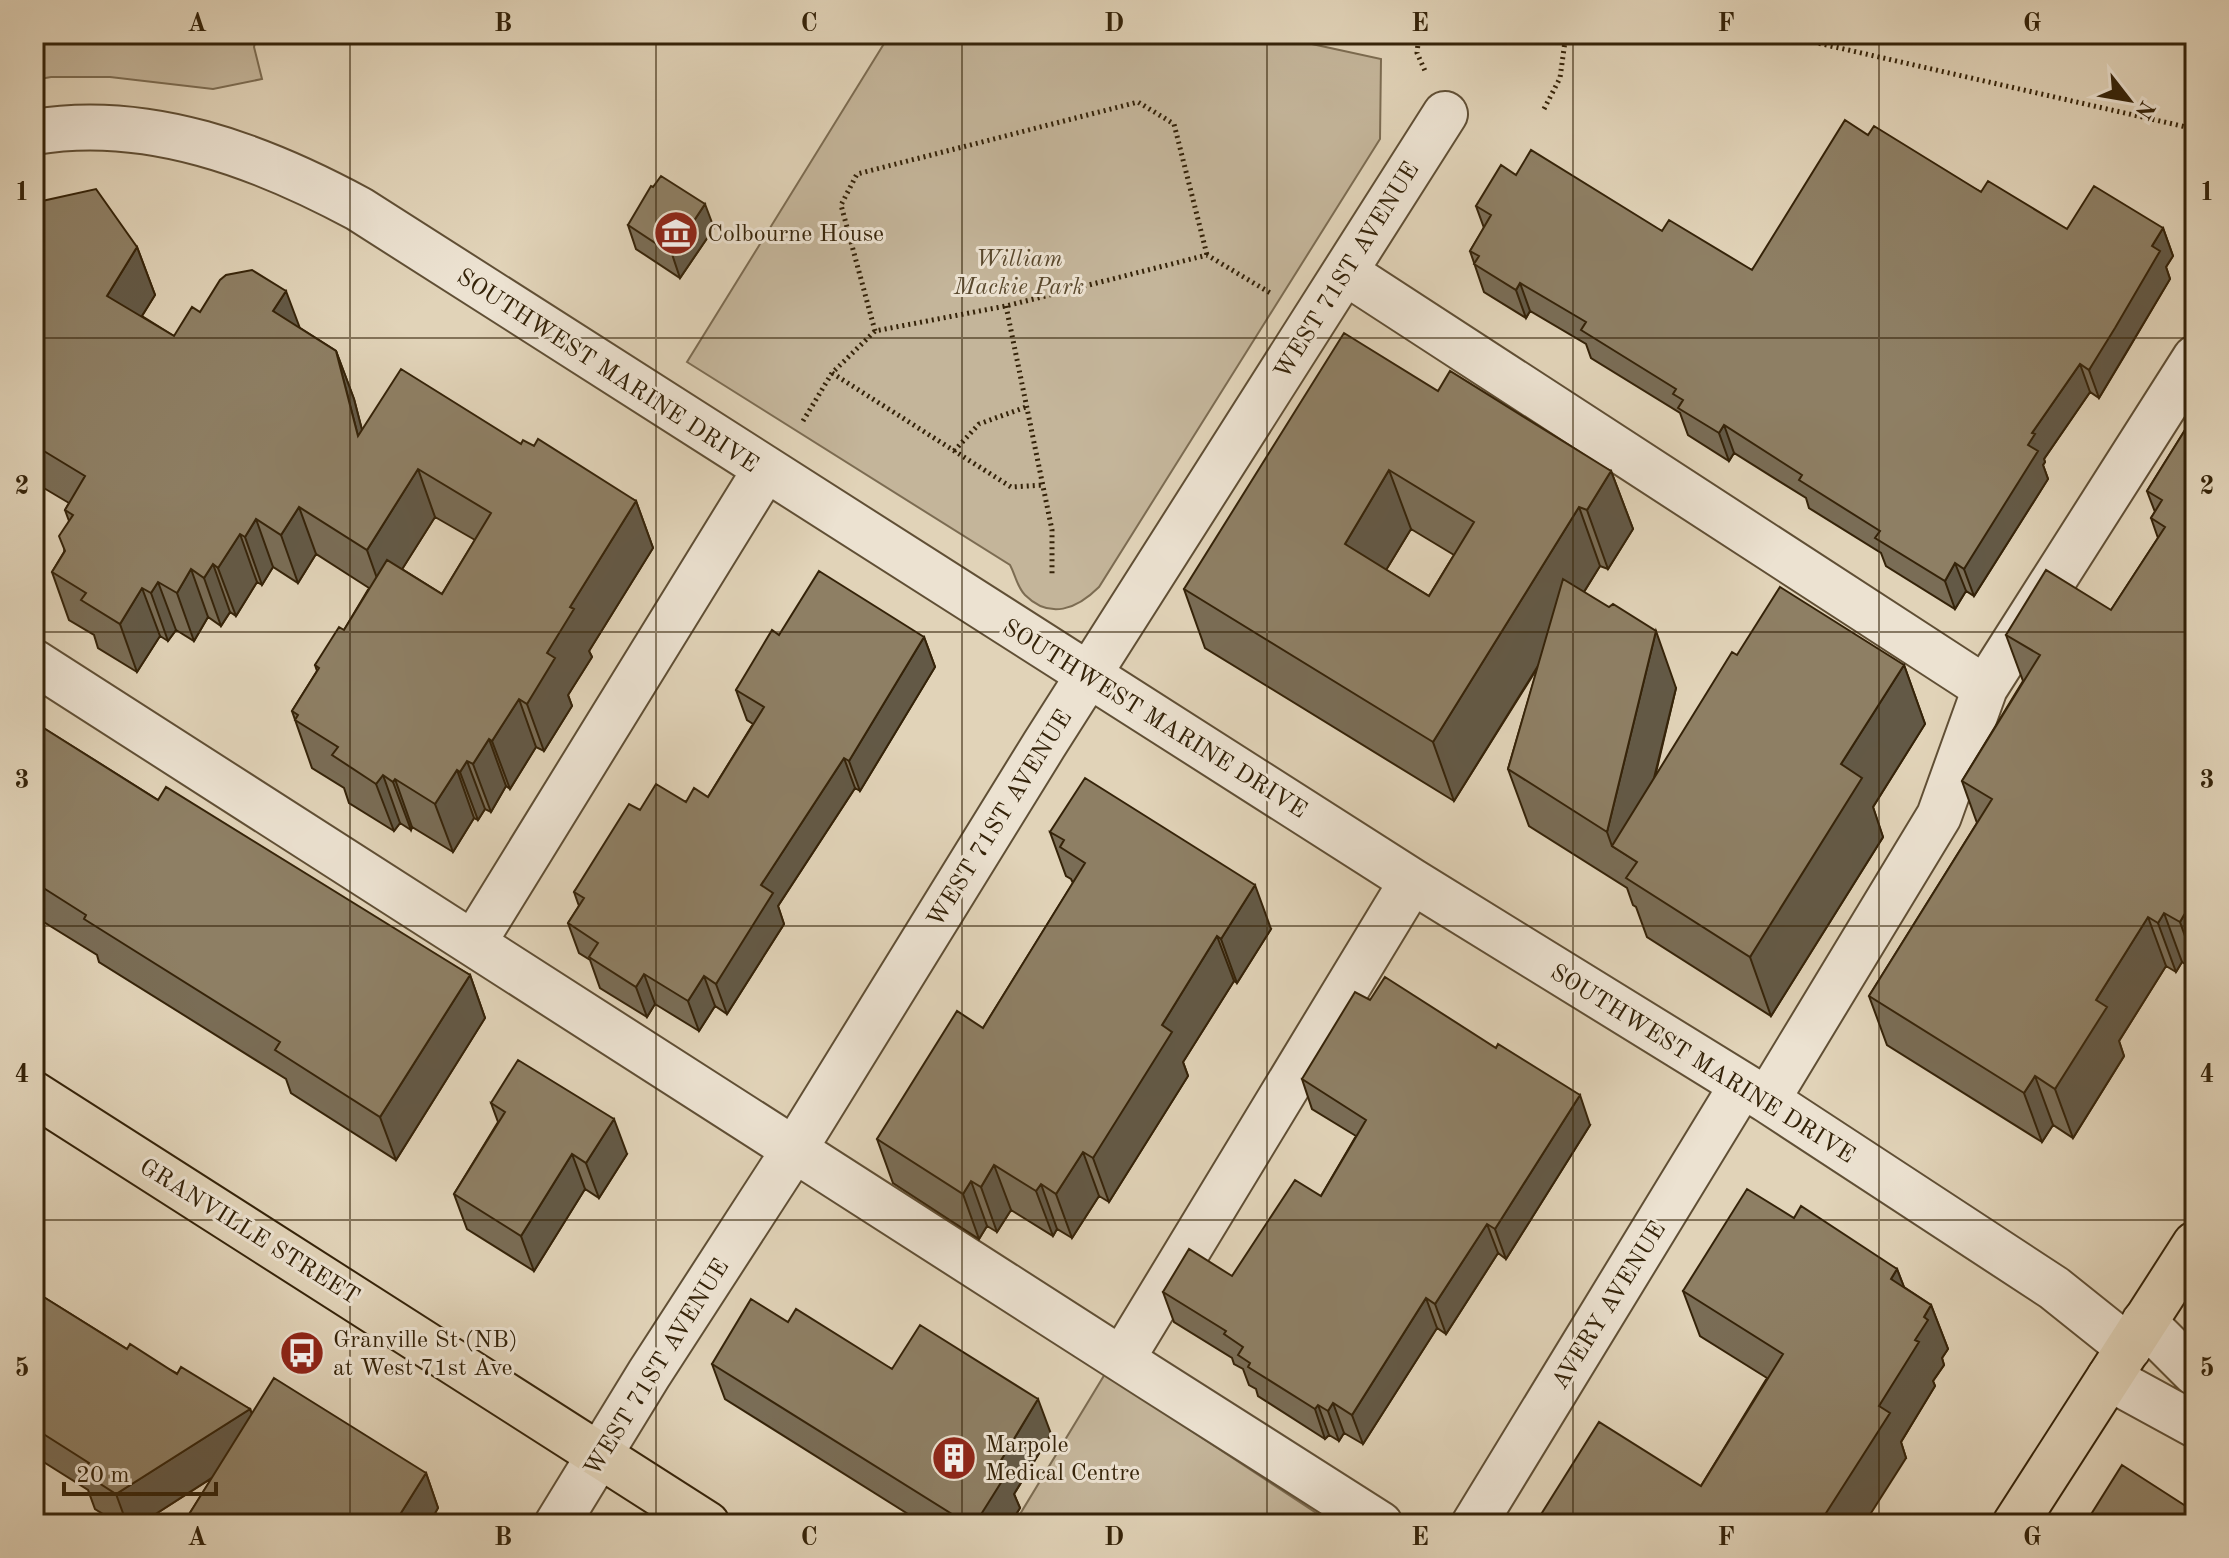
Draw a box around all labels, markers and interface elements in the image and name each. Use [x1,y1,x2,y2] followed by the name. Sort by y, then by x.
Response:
[187,11,207,37] text: A
[494,11,512,37] text: B
[800,11,818,37] text: C
[1104,11,1124,37] text: D
[1411,11,1429,37] text: E
[1717,11,1735,37] text: F
[2023,11,2041,37] text: G
[2089,60,2169,140] north arrow
[2131,96,2158,122] text: N
[1271,158,1424,384] street label: WEST 71ST AVENUE
[14,180,30,206] text: 1
[2199,180,2215,206] text: 1
[652,209,700,257] museum icon: Colbourne House
[707,223,884,247] place label: Colbourne House
[953,248,1084,300] park label: William Mackie Park
[452,265,762,478] street label: SOUTHWEST MARINE DRIVE
[14,474,30,500] text: 2
[2199,474,2215,500] text: 2
[997,616,1310,824] street label: SOUTHWEST MARINE DRIVE
[924,706,1077,932] street label: WEST 71ST AVENUE
[14,768,30,794] text: 3
[2199,768,2215,794] text: 3
[1545,961,1858,1169] street label: SOUTHWEST MARINE DRIVE
[14,1062,30,1088] text: 4
[2199,1062,2215,1088] text: 4
[135,1155,363,1310] street label: GRANVILLE STREET
[1548,1218,1671,1394] street label: AVERY AVENUE
[581,1255,734,1481] street label: WEST 71ST AVENUE
[278,1329,326,1377] bus stop icon: Granville St (NB) at West 71st Ave
[333,1329,518,1381] place label: Granville St (NB) at West 71st Ave
[14,1356,30,1382] text: 5
[2199,1356,2215,1382] text: 5
[930,1434,978,1482] building icon: Marpole Medical Centre
[985,1434,1140,1486] place label: Marpole Medical Centre
[64,1446,216,1496] scale bar
[76,1464,130,1488] text: 20 m
[187,1525,207,1551] text: A
[494,1525,512,1551] text: B
[800,1525,818,1551] text: C
[1104,1525,1124,1551] text: D
[1411,1525,1429,1551] text: E
[1717,1525,1735,1551] text: F
[2023,1525,2041,1551] text: G

